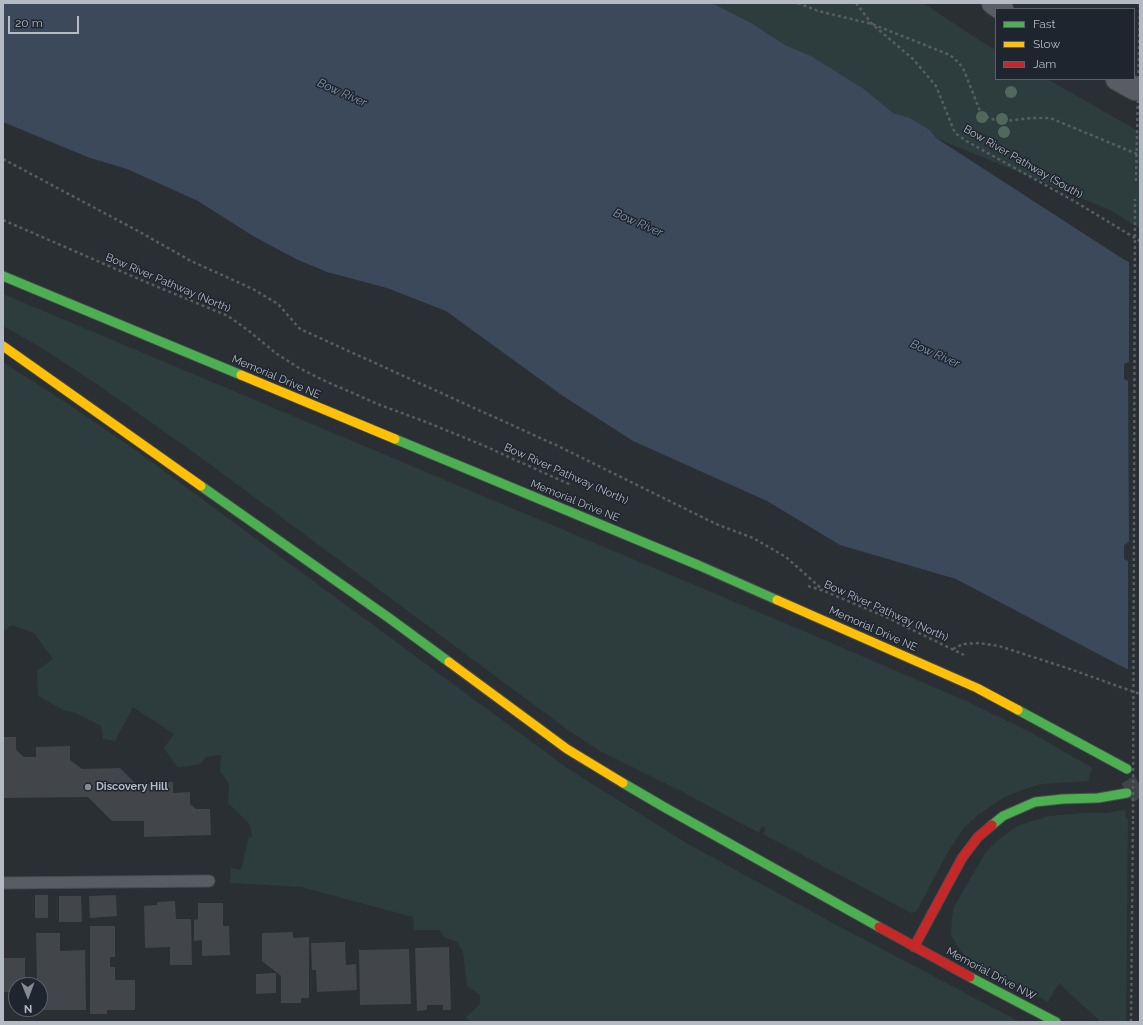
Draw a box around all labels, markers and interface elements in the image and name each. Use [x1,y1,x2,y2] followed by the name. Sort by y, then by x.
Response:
[10,8,81,34] scale bar
[995,8,1135,80] legend
[15,16,43,30] text: 20 m
[1033,17,1056,31] text: Fast
[1033,37,1060,51] text: Slow
[1033,57,1056,71] text: Jam
[315,76,369,110] water label: Bow River
[961,122,1085,202] street label: Bow River Pathway (South)
[611,206,665,240] water label: Bow River
[103,251,233,315] street label: Bow River Pathway (North)
[908,337,962,371] water label: Bow River
[230,352,322,402] street label: Memorial Drive NE
[502,441,630,507] street label: Bow River Pathway (North)
[529,477,621,525] street label: Memorial Drive NE
[822,578,950,644] street label: Bow River Pathway (North)
[827,604,919,654] street label: Memorial Drive NE
[96,780,168,794] place label: Discovery Hill
[83,782,93,792] marker: Discovery Hill
[944,945,1038,1003] street label: Memorial Drive NW
[8,977,48,1017] north arrow
[24,1002,33,1015] text: N

